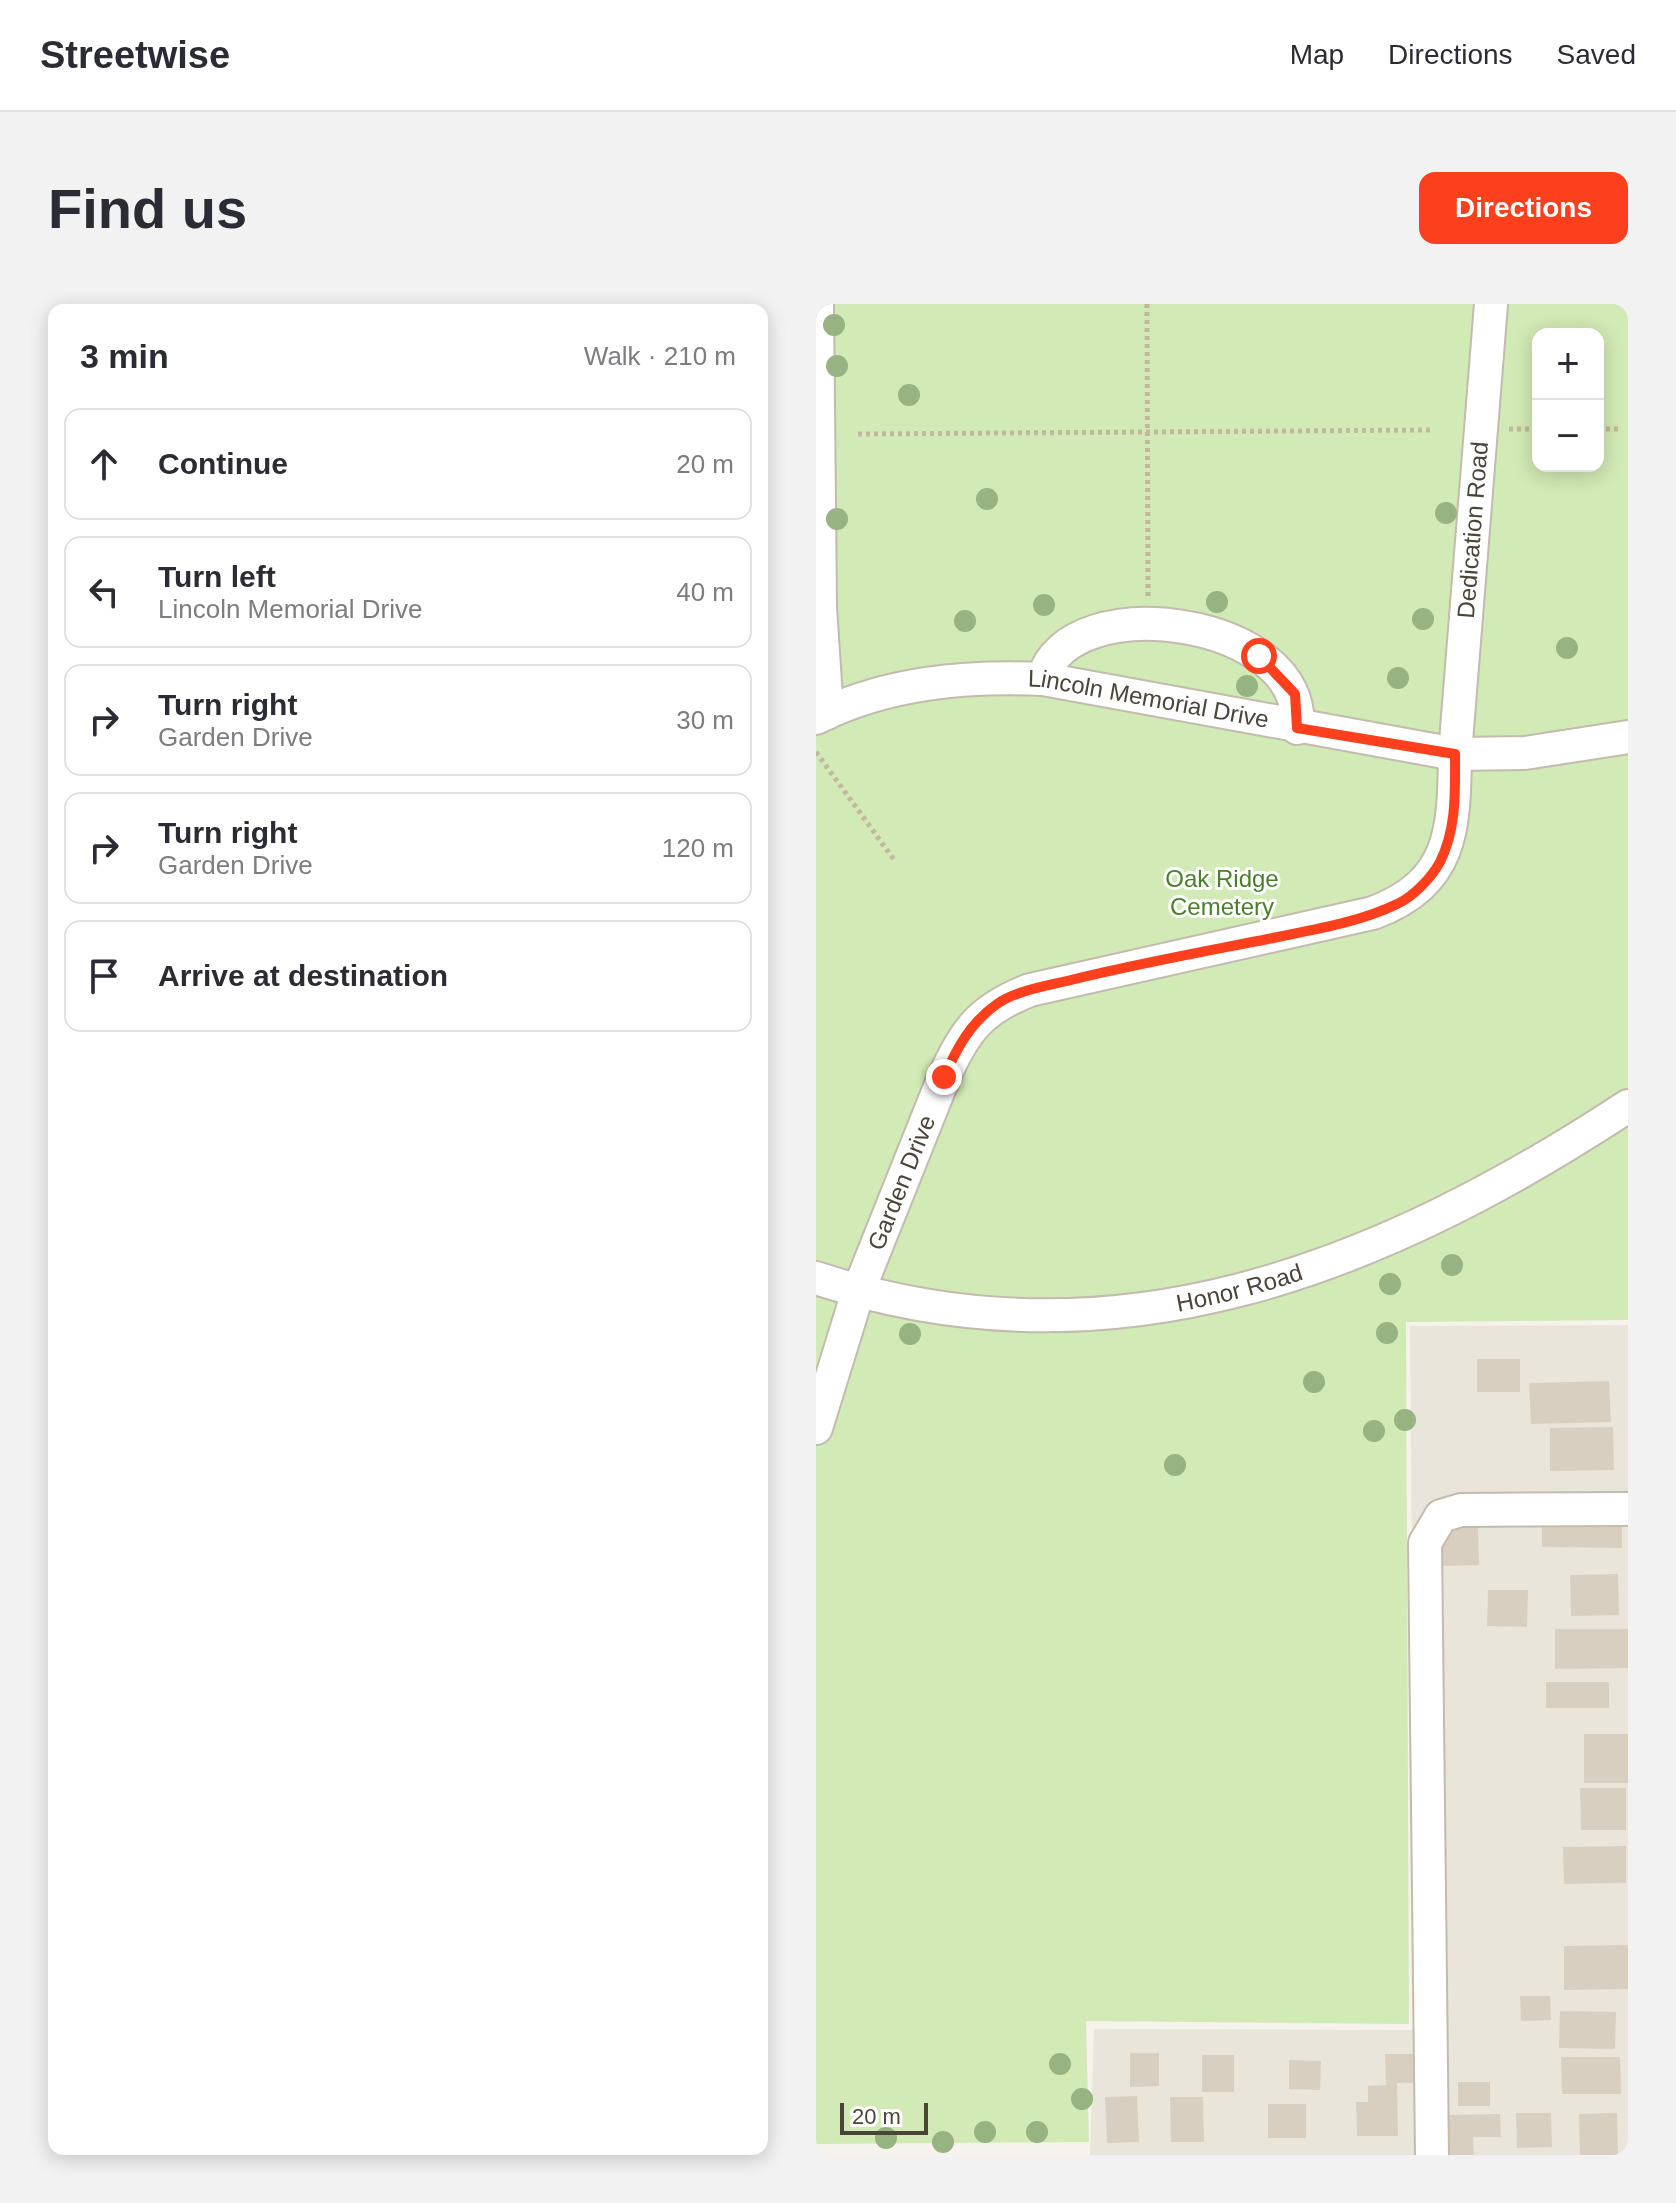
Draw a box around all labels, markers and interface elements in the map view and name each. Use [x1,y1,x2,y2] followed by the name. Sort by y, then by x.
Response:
[40,34,230,76] text: Streetwise
[1290,39,1344,70] text: Map
[1388,39,1513,70] text: Directions
[1557,39,1636,70] text: Saved
[1419,172,1628,244] button: Directions
[48,177,247,240] text: Find us
[1532,328,1604,472] map controls
[1532,328,1604,400] button: +
[80,337,169,375] text: 3 min
[584,341,736,371] text: Walk · 210 m
[1532,400,1604,472] button: −
[1452,440,1493,619] street label: Dedication Road
[82,442,126,486] icon: ahead
[158,447,288,480] text: Continue
[676,449,734,479] text: 20 m
[158,560,276,593] text: Turn left
[82,570,126,614] icon: left
[676,577,734,607] text: 40 m
[158,594,422,624] text: Lincoln Memorial Drive
[1241,638,1277,674] route start
[1028,665,1271,733] street label: Lincoln Memorial Drive
[158,688,297,721] text: Turn right
[82,698,126,742] icon: right
[676,705,734,735] text: 30 m
[158,722,313,752] text: Garden Drive
[158,816,297,849] text: Turn right
[82,826,126,870] icon: right
[662,833,734,863] text: 120 m
[158,850,313,880] text: Garden Drive
[1165,865,1279,920] park label: Oak Ridge Cemetery
[82,954,126,998] icon: arrive
[158,959,448,992] text: Arrive at destination
[926,1059,962,1095] route end
[862,1111,940,1254] street label: Garden Drive
[1174,1258,1306,1317] street label: Honor Road
[840,2099,928,2135] scale bar
[852,2104,901,2129] text: 20 m

